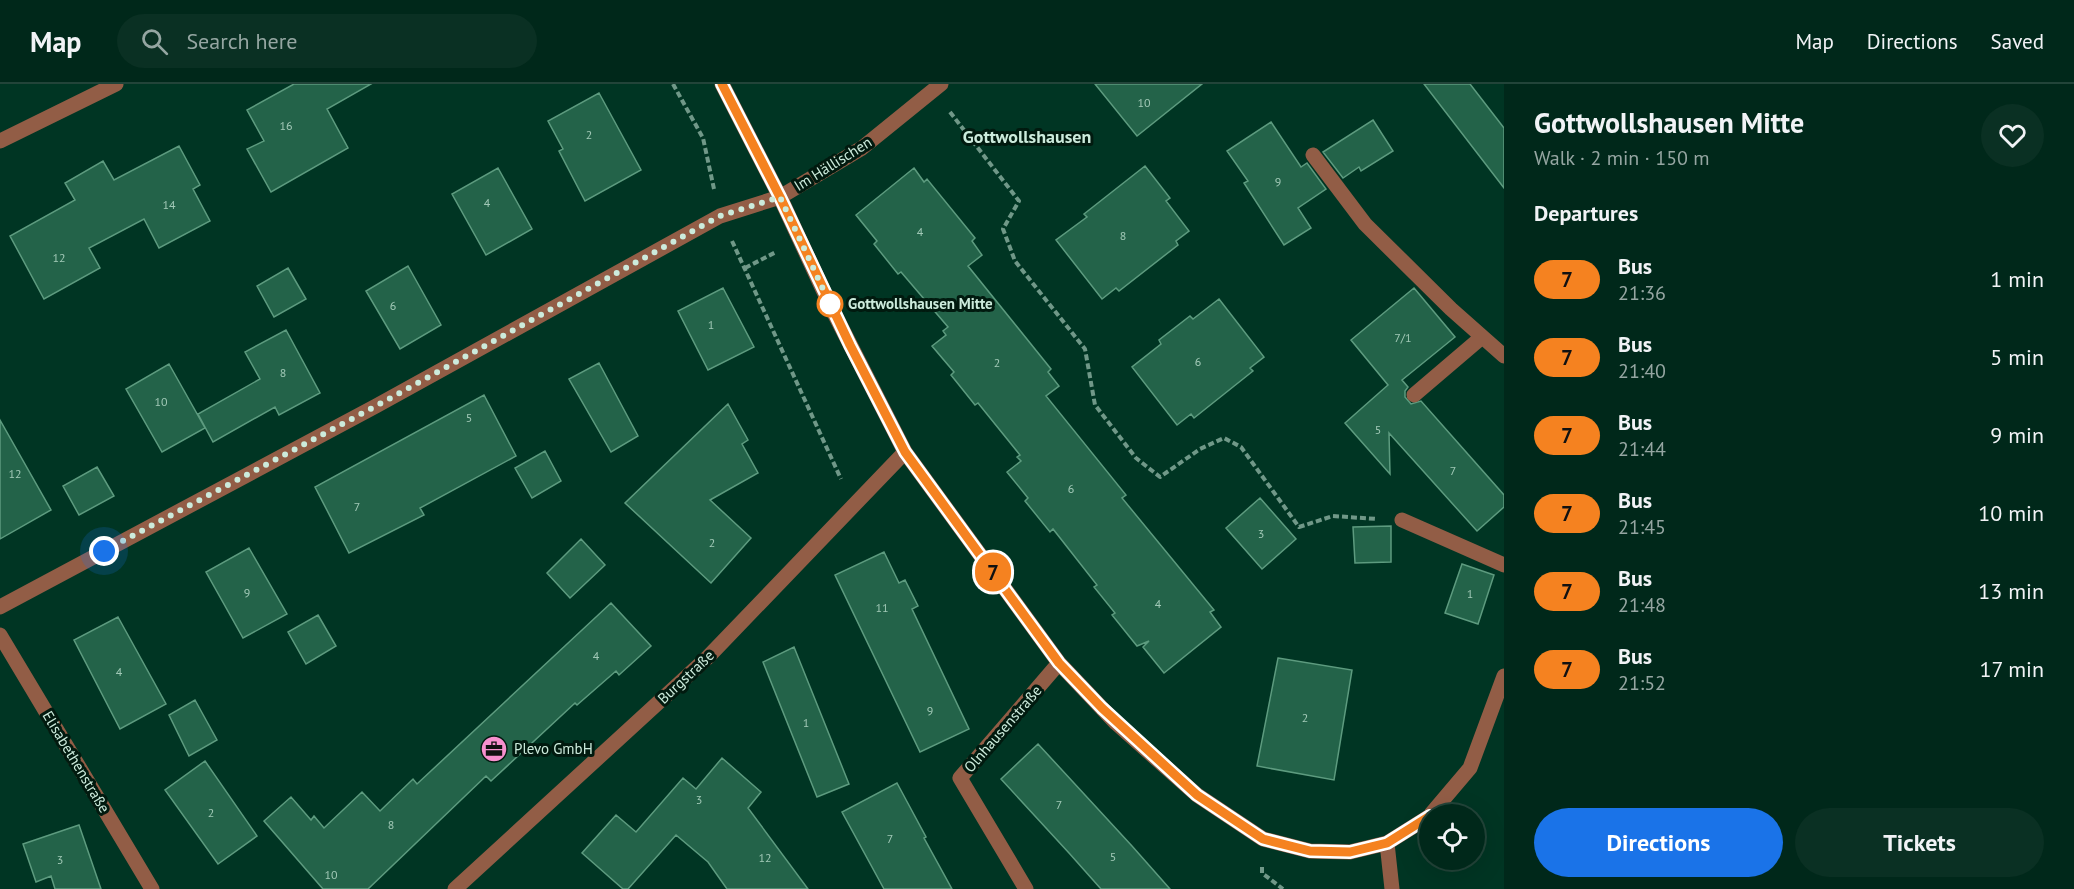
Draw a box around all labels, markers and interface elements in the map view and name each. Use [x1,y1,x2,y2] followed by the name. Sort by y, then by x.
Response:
[117,14,537,68] search box
[30,23,81,60] text: Map
[138,25,171,58] icon: search
[186,27,297,55] text: Search here
[1795,28,1834,55] text: Map
[1867,28,1958,55] text: Directions
[1991,28,2044,55] text: Saved
[1137,95,1151,110] house number: 10
[1534,104,1804,141] text: Gottwollshausen Mitte
[1981,104,2044,167] button: heart
[279,118,293,133] house number: 16
[963,125,1091,148] district label: Gottwollshausen
[586,127,592,142] house number: 2
[790,132,875,195] street label: Im Hällischen
[1534,145,1710,171] text: Walk · 2 min · 150 m
[1275,174,1281,189] house number: 9
[484,195,491,210] house number: 4
[162,197,176,212] house number: 14
[1534,199,1638,227] text: Departures
[917,224,924,239] house number: 4
[1120,228,1126,243] house number: 8
[52,250,66,265] house number: 12
[1618,252,1652,280] text: Bus
[1990,265,2044,293] text: 1 min
[1561,266,1573,293] text: 7
[1618,280,1666,306] text: 21:36
[817,291,843,317] marker: Gottwollshausen Mitte
[848,294,993,313] place label: Gottwollshausen Mitte
[390,298,396,313] house number: 6
[708,317,714,332] house number: 1
[1394,330,1412,345] house number: 7/1
[1618,330,1652,358] text: Bus
[1990,343,2044,371] text: 5 min
[1561,344,1573,371] text: 7
[1195,354,1201,369] house number: 6
[994,355,1000,370] house number: 2
[1618,358,1666,384] text: 21:40
[280,365,286,380] house number: 8
[154,394,168,409] house number: 10
[1618,408,1652,436] text: Bus
[466,410,472,425] house number: 5
[1990,421,2044,449] text: 9 min
[1375,422,1381,437] house number: 5
[1561,422,1573,449] text: 7
[1618,436,1666,462] text: 21:44
[1450,463,1456,478] house number: 7
[8,466,22,481] house number: 12
[1068,481,1074,496] house number: 6
[1618,486,1652,514] text: Bus
[354,499,360,514] house number: 7
[1978,499,2044,527] text: 10 min
[1561,500,1573,527] text: 7
[1618,514,1666,540] text: 21:45
[1258,526,1264,541] house number: 3
[709,535,715,550] house number: 2
[89,536,119,566] your location
[974,552,1012,592] line badge: 7
[987,559,999,586] text: 7
[1618,564,1652,592] text: Bus
[1978,577,2044,605] text: 13 min
[1561,578,1573,605] text: 7
[244,585,250,600] house number: 9
[1467,586,1473,601] house number: 1
[1618,592,1666,618] text: 21:48
[1155,596,1162,611] house number: 4
[875,600,889,615] house number: 11
[1618,642,1652,670] text: Bus
[653,646,718,708] street label: Burgstraße
[593,648,600,663] house number: 4
[1980,655,2044,683] text: 17 min
[1561,656,1573,683] text: 7
[116,664,123,679] house number: 4
[1618,670,1666,696] text: 21:52
[960,681,1046,776] street label: Olnhausenstraße
[927,703,933,718] house number: 9
[39,707,114,816] street label: Elisabethenstraße
[1302,710,1308,725] house number: 2
[803,715,809,730] house number: 1
[479,734,509,764] office icon: Plevo GmbH
[514,739,593,758] place label: Plevo GmbH
[696,792,702,807] house number: 3
[1056,797,1062,812] house number: 7
[1419,804,1485,870] map controls
[1419,804,1485,870] button: locate
[208,805,214,820] house number: 2
[1534,808,1783,877] button: Directions
[1795,808,2044,877] button: Tickets
[388,817,394,832] house number: 8
[887,831,893,846] house number: 7
[1110,849,1116,864] house number: 5
[758,850,772,865] house number: 12
[57,852,63,867] house number: 3
[324,867,338,882] house number: 10

